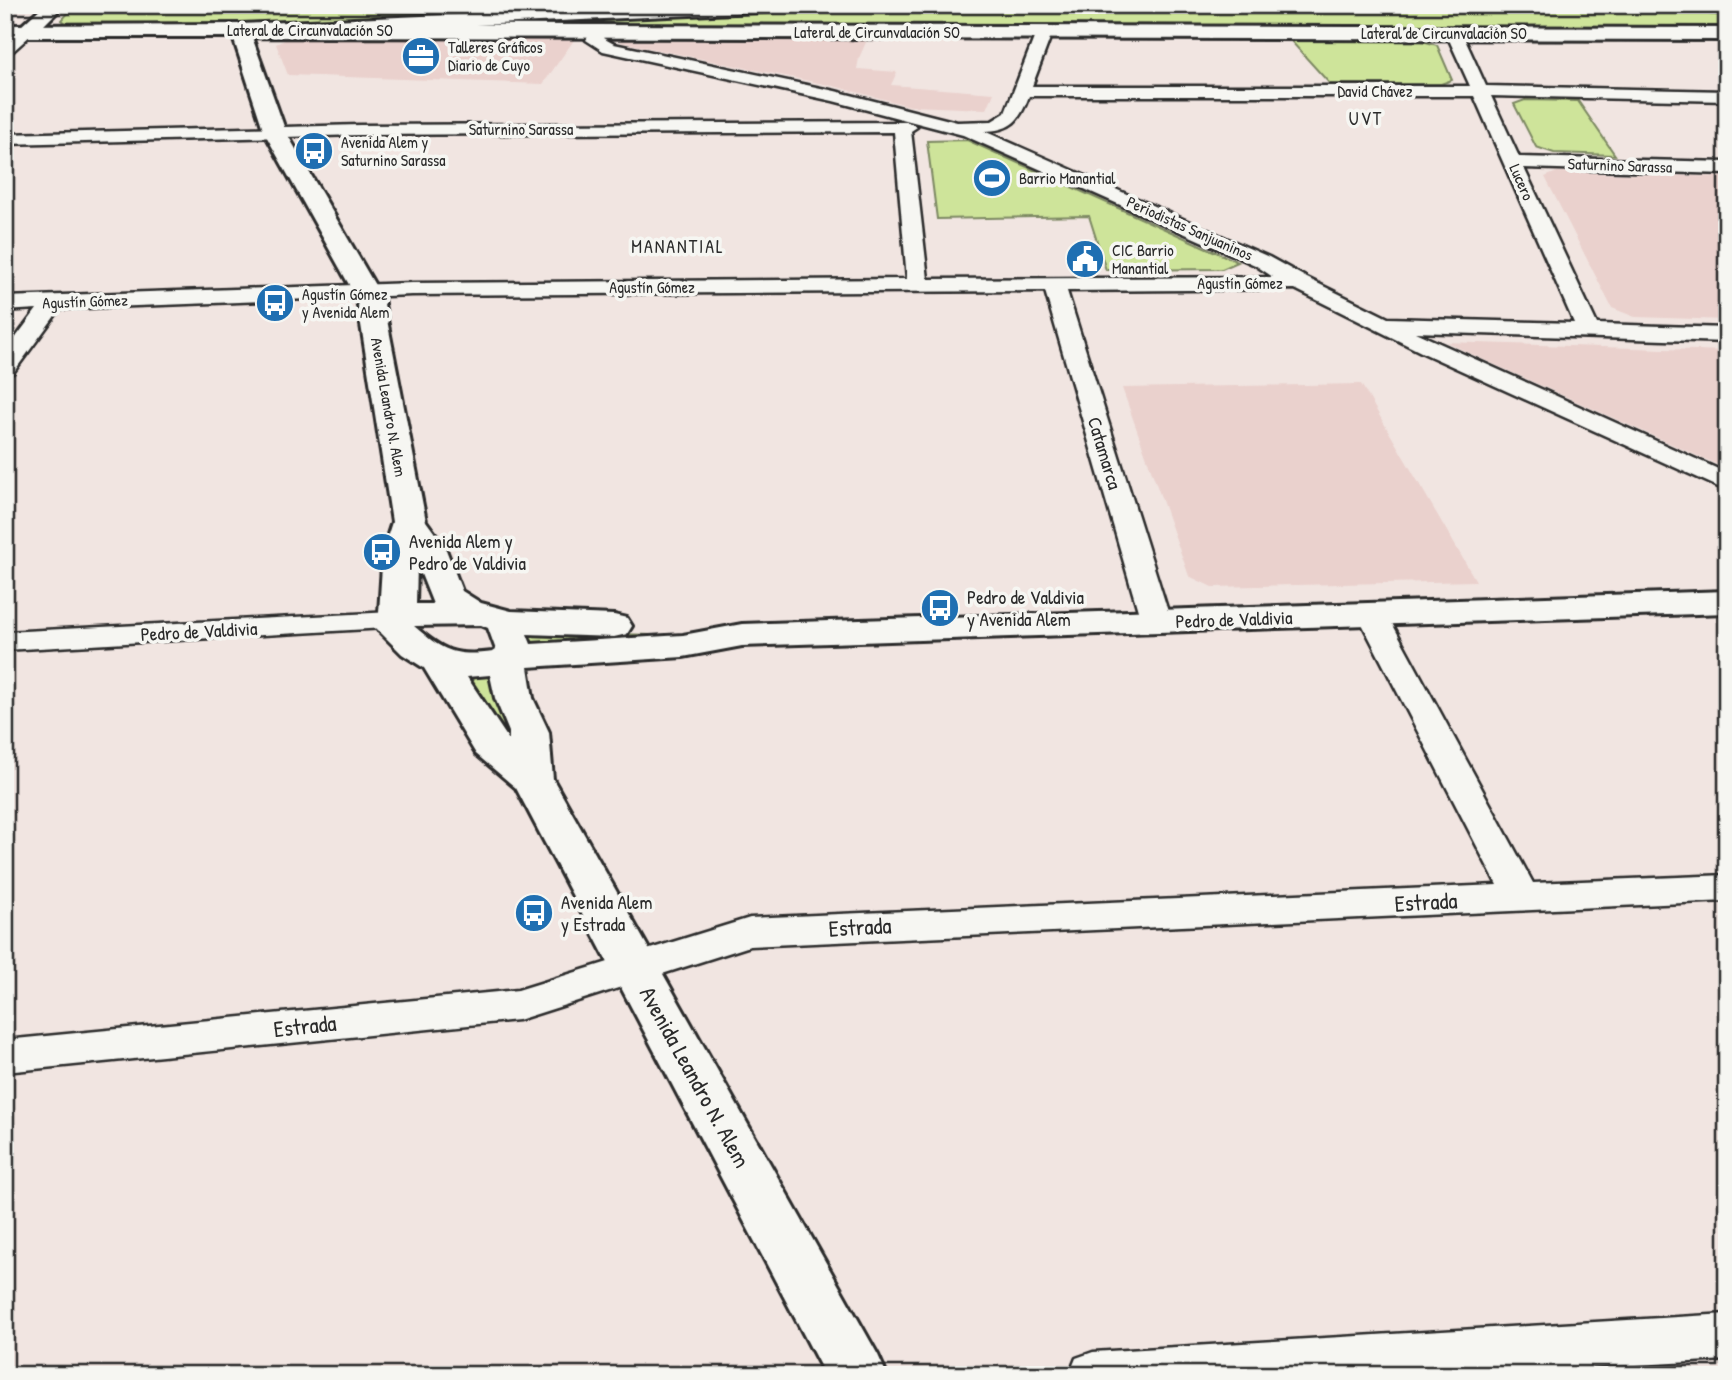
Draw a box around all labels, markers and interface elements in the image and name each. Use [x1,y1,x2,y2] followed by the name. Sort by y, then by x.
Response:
[227,19,393,41] street label: Lateral de Circunvalación SO
[794,21,960,43] street label: Lateral de Circunvalación SO
[1361,22,1527,44] street label: Lateral de Circunvalación SO
[400,35,442,77] office icon: Talleres Gráficos Diario de Cuyo
[448,36,543,76] place label: Talleres Gráficos Diario de Cuyo
[1337,80,1413,102] street label: David Chávez
[1349,106,1383,131] district label: UVT
[469,118,573,140] street label: Saturnino Sarassa
[293,130,335,172] bus stop icon: Avenida Alem y Saturnino Sarassa
[341,131,446,171] place label: Avenida Alem y Saturnino Sarassa
[1567,152,1673,178] street label: Saturnino Sarassa
[971,157,1013,199] sports icon: Barrio Manantial
[1504,160,1540,204] street label: Lucero
[1019,167,1116,189] place label: Barrio Manantial
[1123,190,1257,266] street label: Periodistas Sanjuaninos
[631,234,725,259] district label: MANANTIAL
[1064,238,1106,280] public building icon: CIC Barrio Manantial
[1112,239,1174,279] place label: CIC Barrio Manantial
[1197,272,1283,294] street label: Agustín Gómez
[609,276,695,298] street label: Agustín Gómez
[254,282,296,324] bus stop icon: Agustín Gómez y Avenida Alem
[302,283,389,323] place label: Agustín Gómez y Avenida Alem
[42,289,128,313] street label: Agustín Gómez
[366,336,412,478] street label: Avenida Leandro N. Alem
[1082,414,1128,493] street label: Catamarca
[409,528,526,576] place label: Avenida Alem y Pedro de Valdivia
[361,531,403,573] bus stop icon: Avenida Alem y Pedro de Valdivia
[967,584,1084,632] place label: Pedro de Valdivia y Avenida Alem
[919,587,961,629] bus stop icon: Pedro de Valdivia y Avenida Alem
[1175,604,1293,634] street label: Pedro de Valdivia
[140,615,259,647] street label: Pedro de Valdivia
[1394,884,1458,919] street label: Estrada
[561,889,652,937] place label: Avenida Alem y Estrada
[513,892,555,934] bus stop icon: Avenida Alem y Estrada
[828,909,892,944] street label: Estrada
[633,981,758,1173] street label: Avenida Leandro N. Alem
[272,1007,338,1044] street label: Estrada

